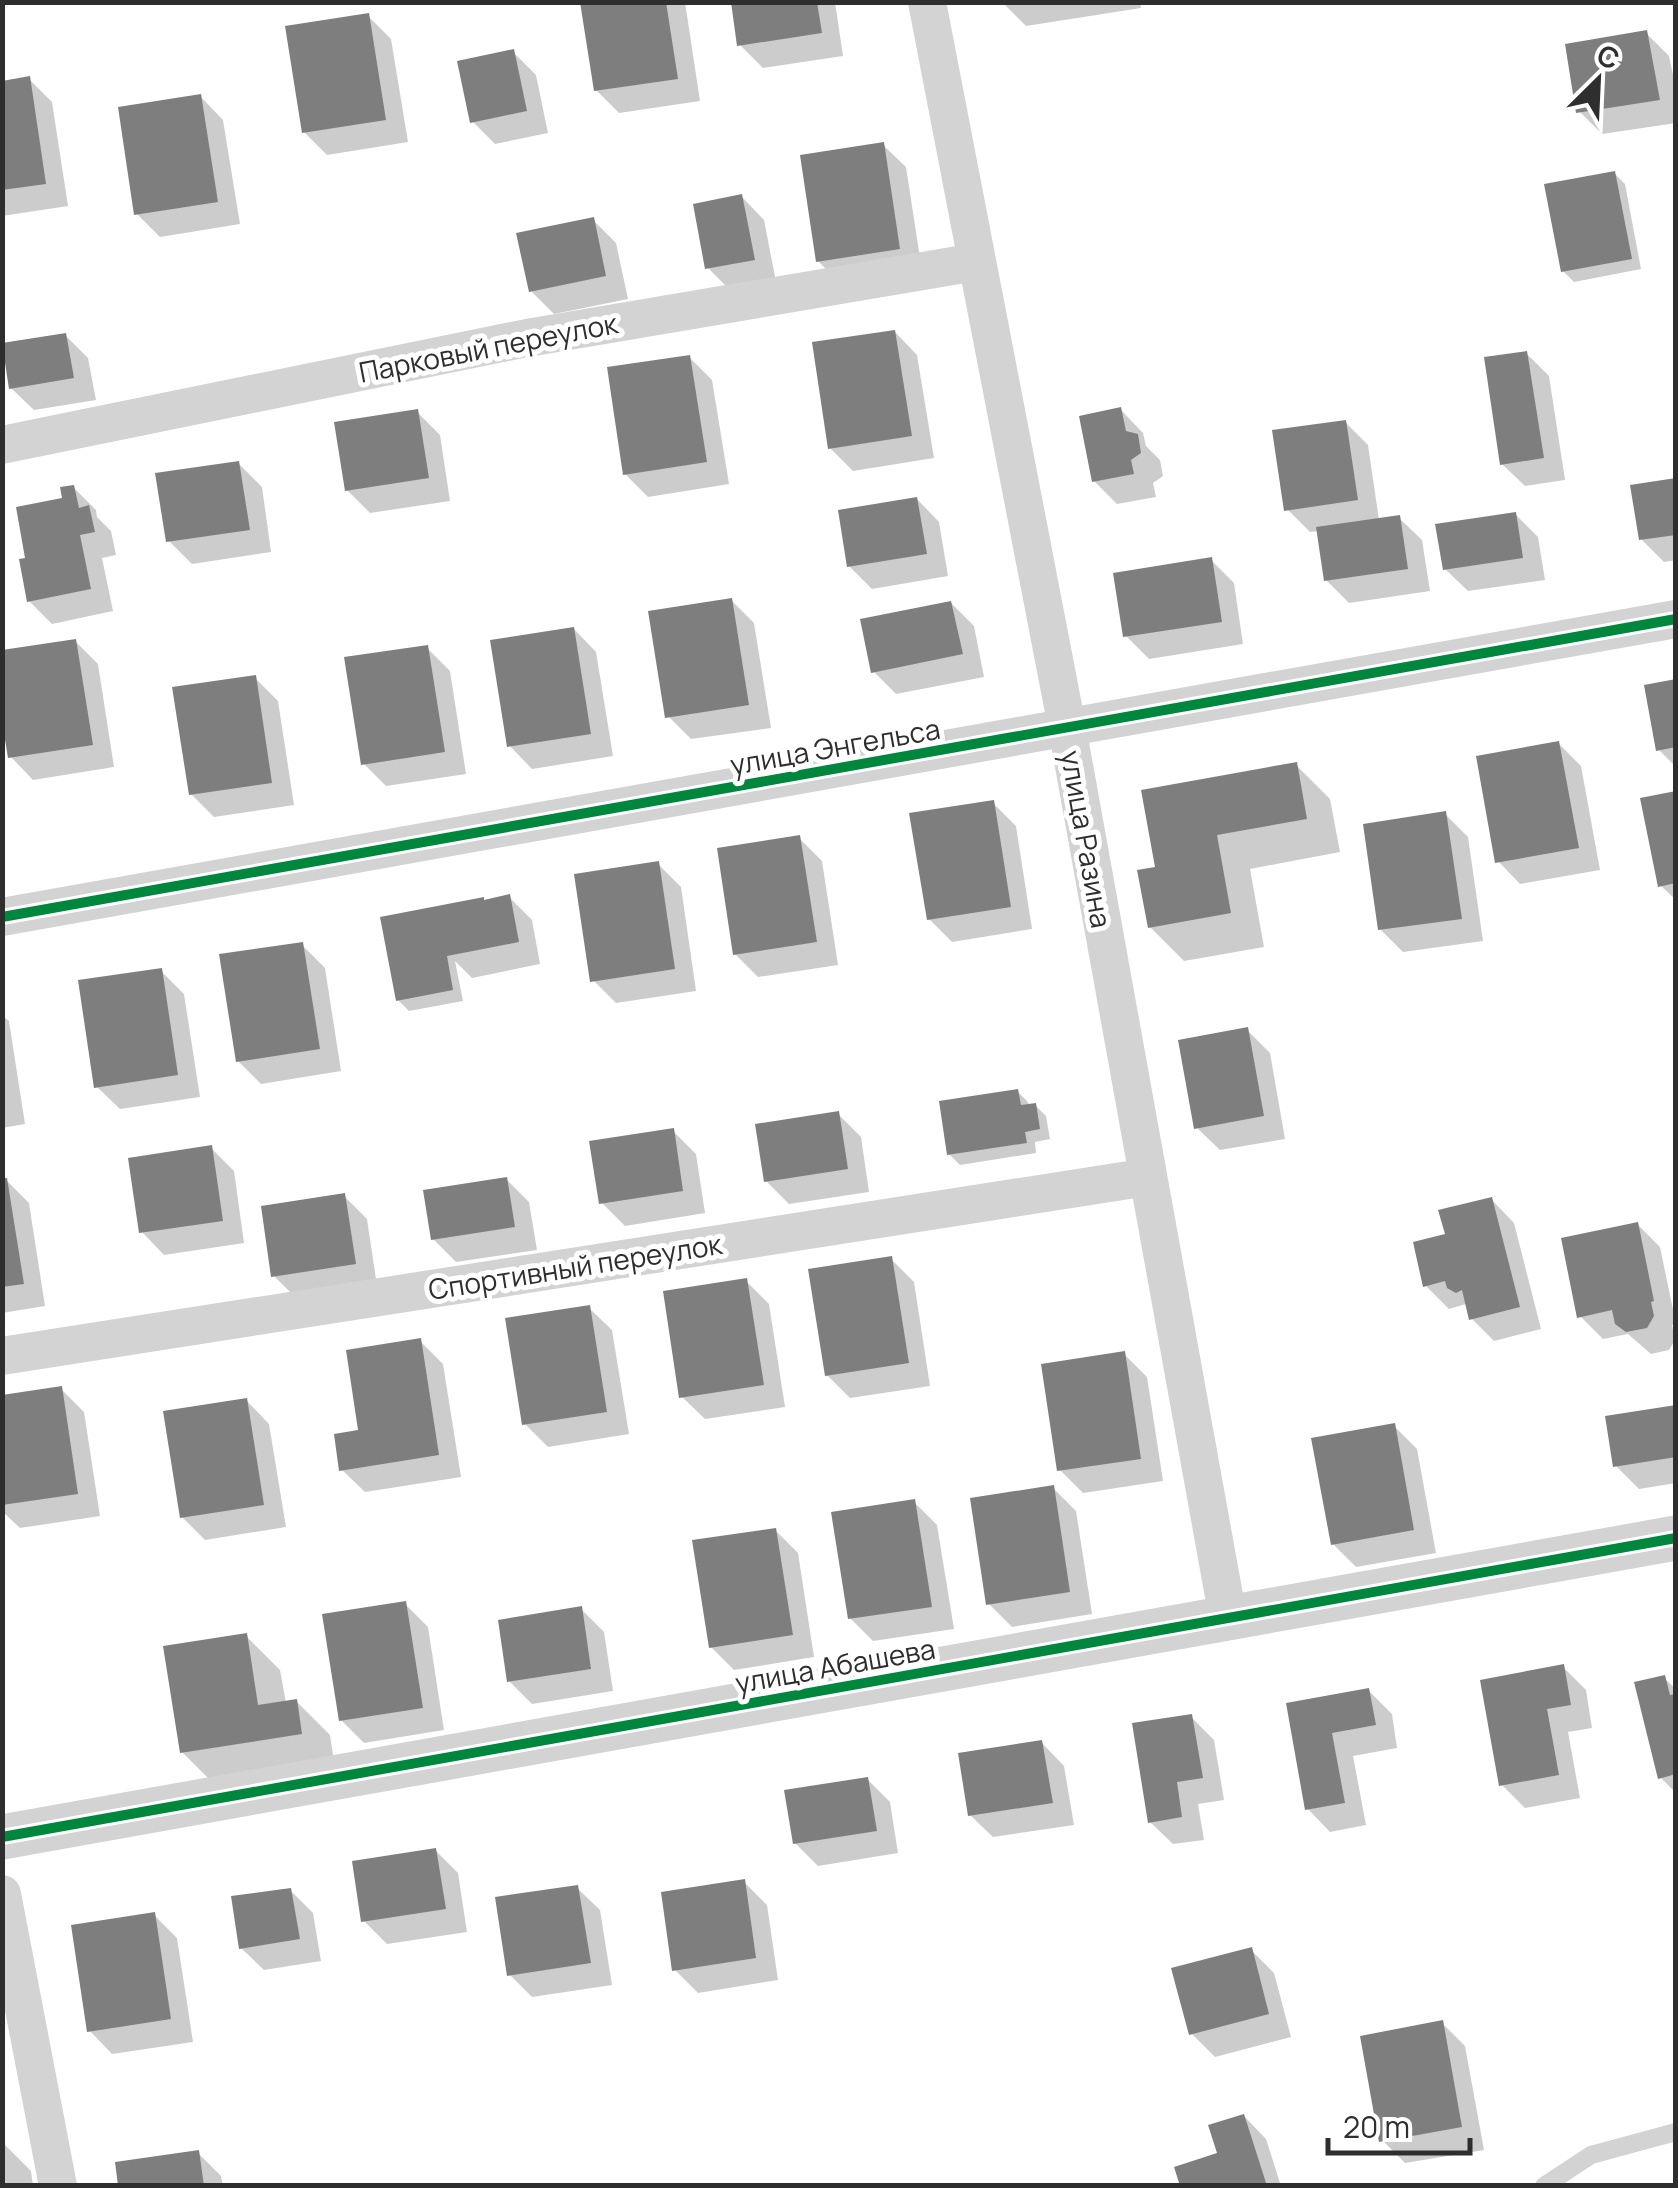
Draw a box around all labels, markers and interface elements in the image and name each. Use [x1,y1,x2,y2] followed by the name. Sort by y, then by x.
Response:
[1548,30,1648,130] north arrow
[1591,35,1626,78] text: С
[355,303,622,391] street label: Парковый переулок
[727,709,943,783] street label: улица Энгельса
[1053,747,1121,931] street label: улица Разина
[425,1224,726,1308] street label: Спортивный переулок
[732,1629,938,1701] street label: улица Абашева
[1328,2093,1470,2155] scale bar
[1343,2106,1410,2147] text: 20 m

